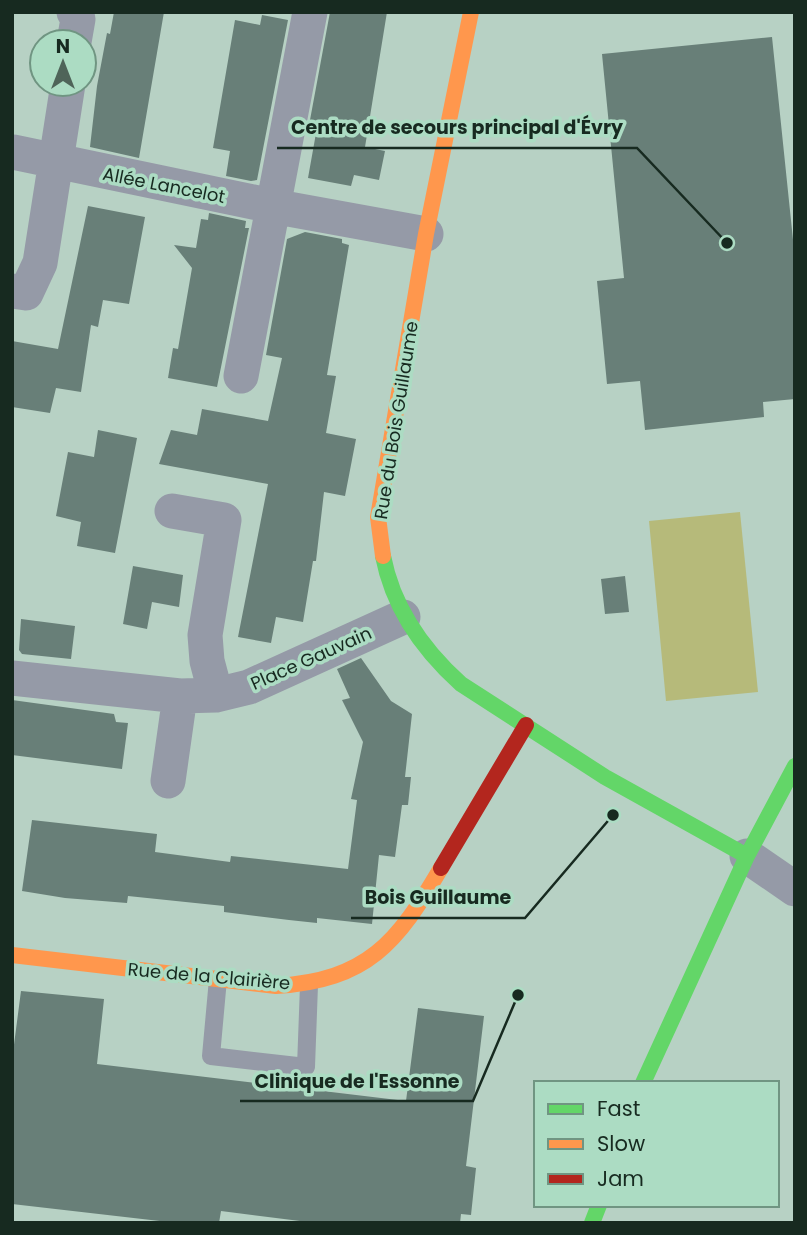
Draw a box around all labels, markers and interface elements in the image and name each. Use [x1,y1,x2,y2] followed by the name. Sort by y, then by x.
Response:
[28,28,98,98] north arrow
[56,33,70,60] text: N
[277,108,637,148] callout: Centre de secours principal d'Évry
[291,114,624,141] text: Centre de secours principal d'Évry
[101,161,227,209] street label: Allée Lancelot
[368,319,424,521] street label: Rue du Bois Guillaume
[247,620,375,696] street label: Place Gauvain
[351,878,525,918] callout: Bois Guillaume
[365,884,512,911] text: Bois Guillaume
[127,956,291,996] street label: Rue de la Clairière
[240,1061,473,1101] callout: Clinique de l'Essonne
[255,1068,460,1095] text: Clinique de l'Essonne
[534,1081,779,1207] legend
[597,1094,640,1123] text: Fast
[597,1129,645,1158] text: Slow
[597,1164,644,1193] text: Jam

